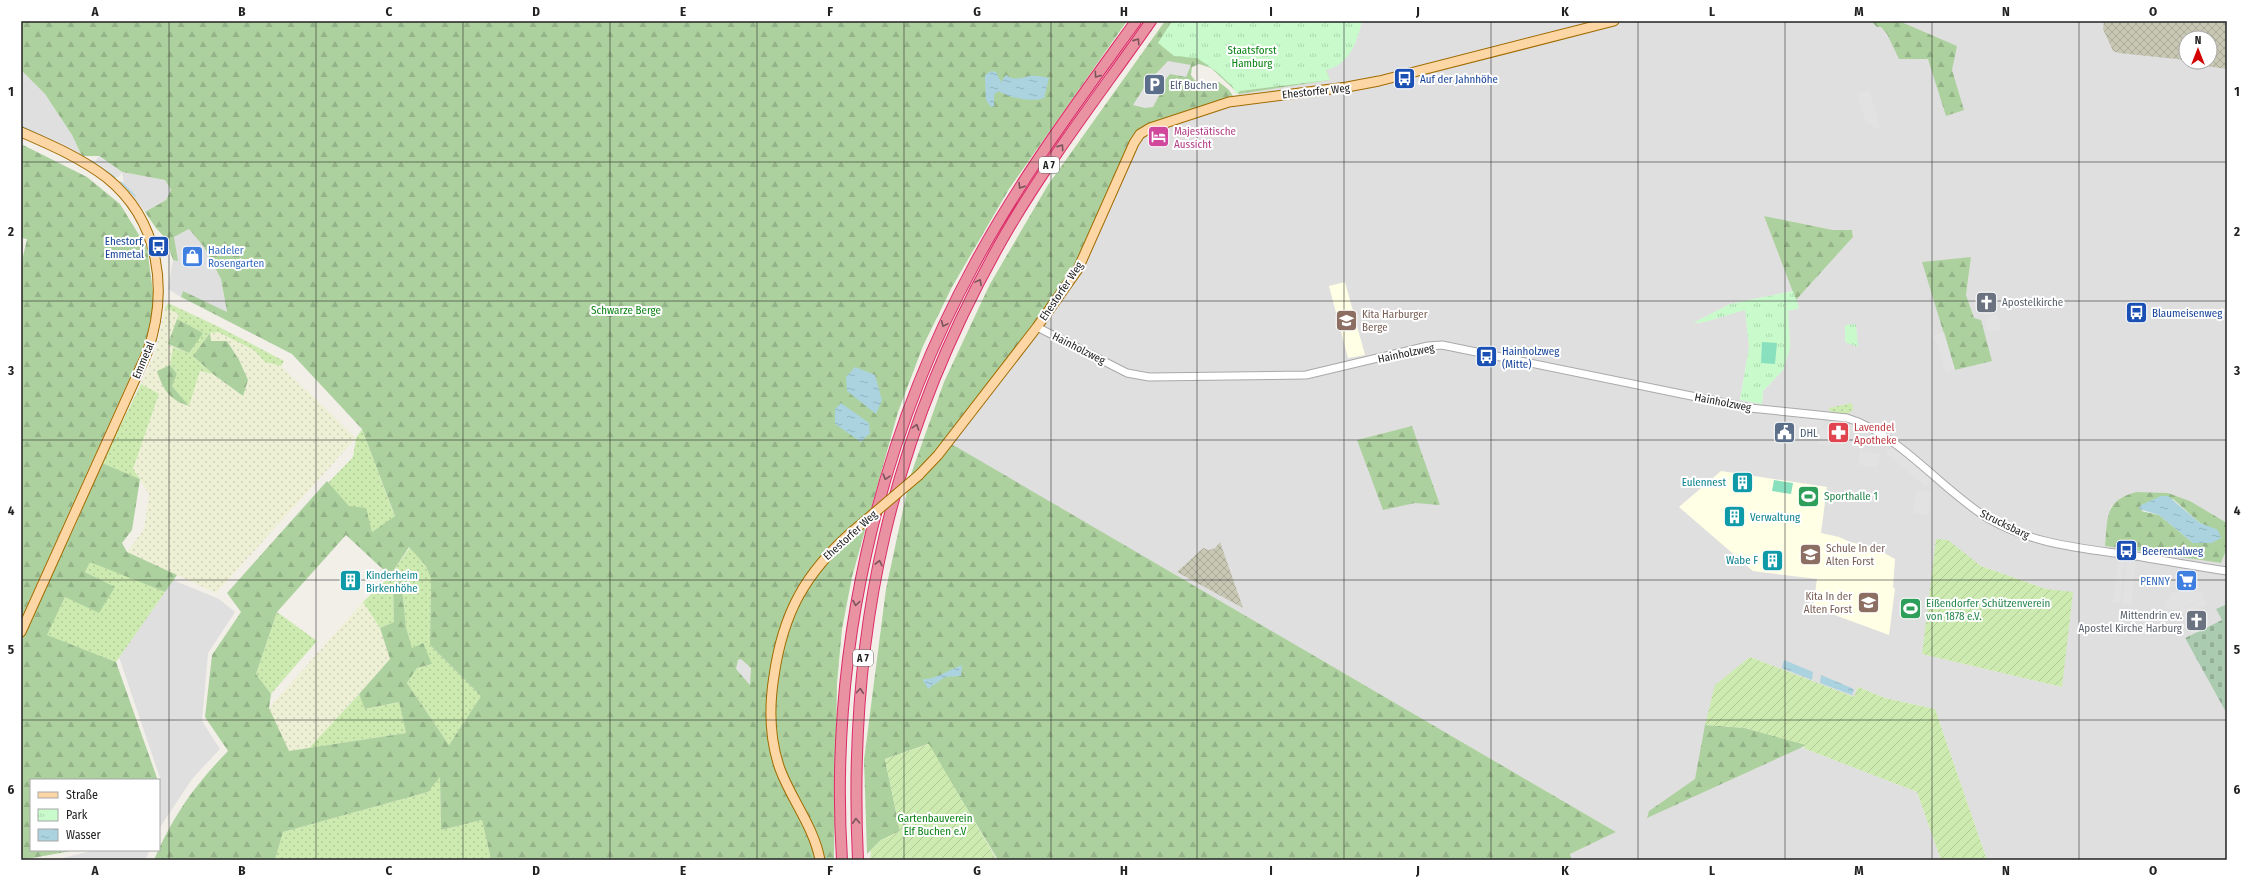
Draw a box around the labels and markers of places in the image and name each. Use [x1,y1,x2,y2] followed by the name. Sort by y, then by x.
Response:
[1392,66,1418,92] bus stop icon: Auf der Jahnhöhe
[1141,72,1167,98] parking icon: Elf Buchen
[1420,73,1498,86] place label: Auf der Jahnhöhe
[1170,79,1217,92] place label: Elf Buchen
[1146,124,1172,150] hotel icon: Majestätische Aussicht
[1174,125,1236,151] place label: Majestätische Aussicht
[146,234,172,260] bus stop icon: Ehestorf, Emmetal
[105,235,144,261] place label: Ehestorf, Emmetal
[180,243,206,269] shop icon: Hadeler Rosengarten
[208,244,264,270] place label: Hadeler Rosengarten
[1973,289,1999,315] church icon: Apostelkirche
[2002,296,2063,309] place label: Apostelkirche
[2123,300,2149,326] bus stop icon: Blaumeisenweg
[1334,307,1360,333] school or university icon: Kita Harburger Berge
[2152,307,2223,320] place label: Blaumeisenweg
[1362,308,1428,334] place label: Kita Harburger Berge
[1474,344,1500,370] bus stop icon: Hainholzweg (Mitte)
[1502,345,1560,371] place label: Hainholzweg (Mitte)
[1771,420,1797,446] public building icon: DHL
[1826,420,1852,446] pharmacy icon: Lavendel Apotheke
[1854,421,1897,447] place label: Lavendel Apotheke
[1800,427,1818,440] place label: DHL
[1729,469,1755,495] building icon: Eulennest
[1682,476,1726,489] place label: Eulennest
[1796,483,1822,509] sports icon: Sporthalle 1
[1824,490,1878,503] place label: Sporthalle 1
[1722,504,1748,530] building icon: Verwaltung
[1750,511,1801,524] place label: Verwaltung
[2114,538,2140,564] bus stop icon: Beerentalweg
[1797,541,1823,567] school or university icon: Schule In der Alten Forst
[1826,542,1885,568] place label: Schule In der Alten Forst
[2142,545,2204,558] place label: Beerentalweg
[1760,547,1786,573] building icon: Wabe F
[1726,554,1758,567] place label: Wabe F
[337,568,363,594] building icon: Kinderheim Birkenhöhe
[2173,568,2199,594] supermarket icon: PENNY
[366,569,418,595] place label: Kinderheim Birkenhöhe
[2140,575,2171,588] place label: PENNY
[1855,589,1881,615] school or university icon: Kita In der Alten Forst
[1804,590,1852,616] place label: Kita In der Alten Forst
[1898,596,1924,622] sports icon: Eißendorfer Schützenverein von 1878 e.V.
[1926,597,2050,623] place label: Eißendorfer Schützenverein von 1878 e.V.
[2184,608,2210,634] church icon: Mittendrin ev. Apostel Kirche Harburg
[2079,609,2183,635] place label: Mittendrin ev. Apostel Kirche Harburg

